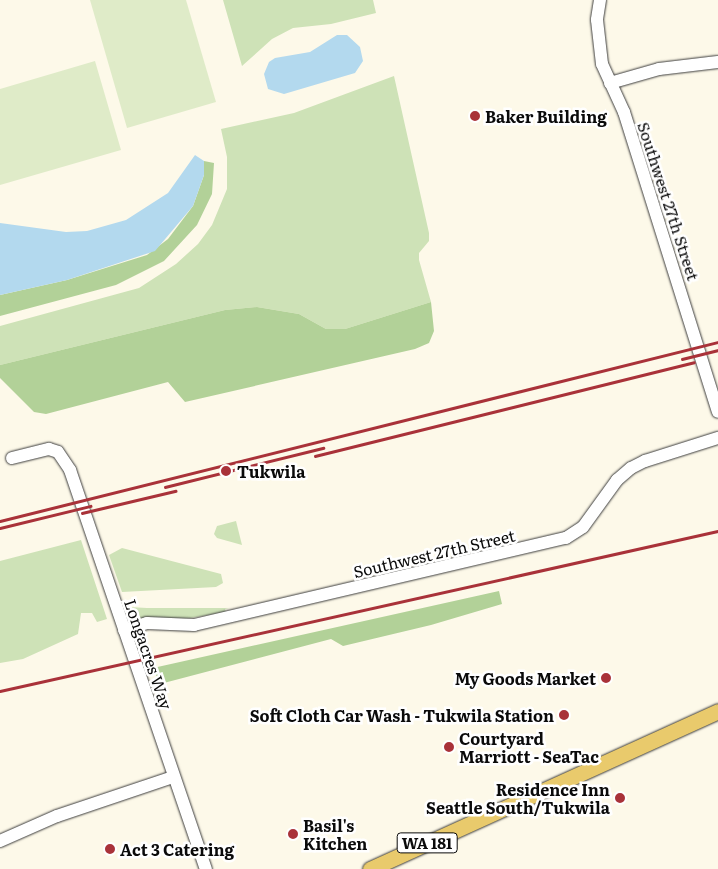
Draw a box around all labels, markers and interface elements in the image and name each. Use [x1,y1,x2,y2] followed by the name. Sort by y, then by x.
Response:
[485,106,607,126] place label: Baker Building
[469,110,481,122] marker: Baker Building
[634,119,704,283] street label: Southwest 27th Street
[237,461,305,481] place label: Tukwila
[219,464,233,478] marker: Tukwila
[351,525,517,581] street label: Southwest 27th Street
[121,596,177,712] street label: Longacres Way
[455,668,596,688] place label: My Goods Market
[600,672,612,684] marker: My Goods Market
[250,705,554,725] place label: Soft Cloth Car Wash - Tukwila Station
[558,709,570,721] marker: Soft Cloth Car Wash - Tukwila Station
[459,728,599,766] place label: Courtyard Marriott - SeaTac
[443,741,455,753] marker: Courtyard Marriott - SeaTac
[426,779,610,817] place label: Residence Inn Seattle South/Tukwila
[614,792,626,804] marker: Residence Inn Seattle South/Tukwila
[303,815,367,853] place label: Basil's Kitchen
[287,828,299,840] marker: Basil's Kitchen
[396,830,458,856] road number: WA 181
[120,839,234,859] place label: Act 3 Catering
[104,843,116,855] marker: Act 3 Catering

